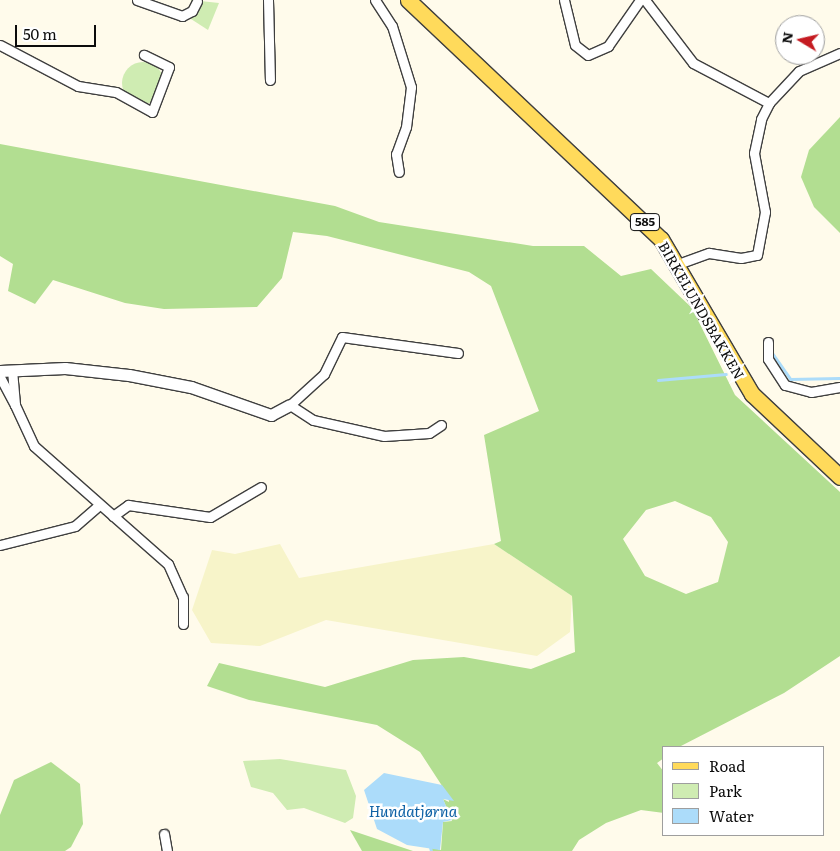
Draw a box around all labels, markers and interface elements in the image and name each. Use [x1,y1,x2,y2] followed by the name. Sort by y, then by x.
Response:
[18,15,99,47] scale bar
[775,15,825,65] north arrow
[23,22,57,45] text: 50 m
[775,30,797,45] text: N
[629,212,661,232] road number: 585
[656,238,748,382] street label: BIRKELUNDSBAKKEN
[662,746,825,836] legend
[709,754,745,777] text: Road
[709,779,742,802] text: Park
[369,802,457,820] water label: Hundatjørna
[709,804,754,827] text: Water

